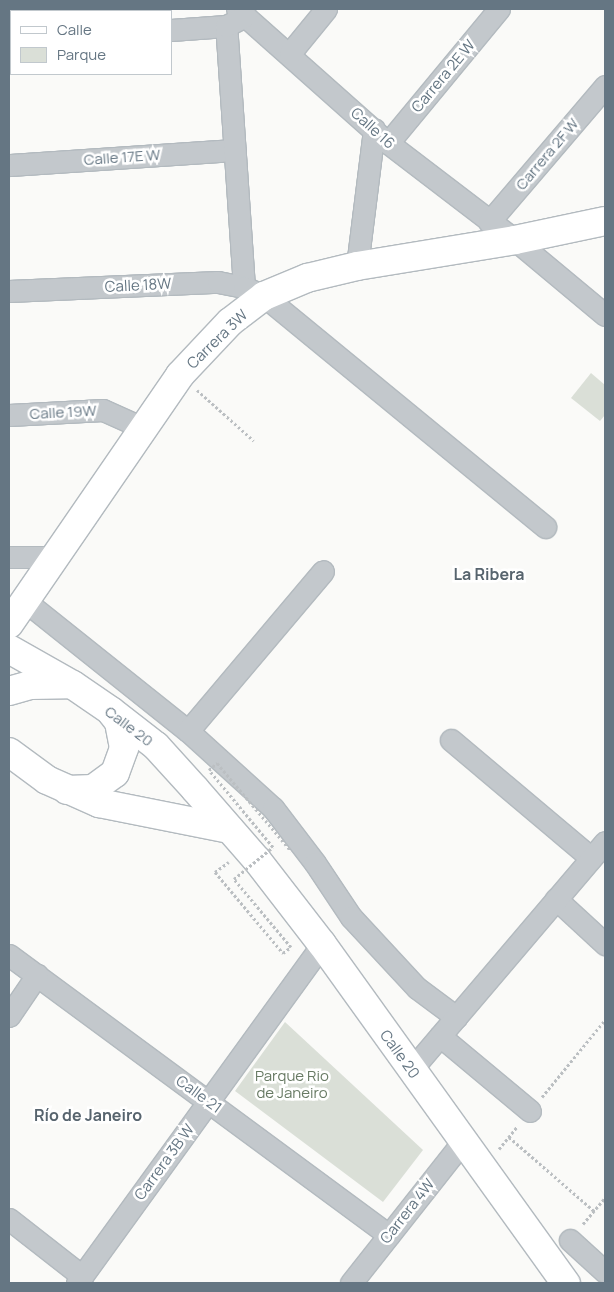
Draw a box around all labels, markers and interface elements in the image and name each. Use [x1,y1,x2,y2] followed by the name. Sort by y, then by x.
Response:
[10,10,172,75] legend
[57,19,92,40] text: Calle
[407,36,479,116] street label: Carrera 2E W
[57,44,106,65] text: Parque
[347,104,399,152] street label: Calle 16
[512,114,582,194] street label: Carrera 2F W
[83,145,161,169] street label: Calle 17E W
[104,274,172,296] street label: Calle 18W
[183,306,251,372] street label: Carrera 3W
[29,401,97,423] street label: Calle 19W
[454,564,524,584] district label: La Ribera
[101,702,157,750] street label: Calle 20
[376,1026,424,1082] street label: Calle 20
[255,1066,329,1101] park label: Parque Rio de Janeiro
[173,1071,225,1117] street label: Calle 21
[34,1105,142,1125] district label: Río de Janeiro
[130,1121,198,1203] street label: Carrera 3B W
[376,1175,438,1247] street label: Carrera 4W

